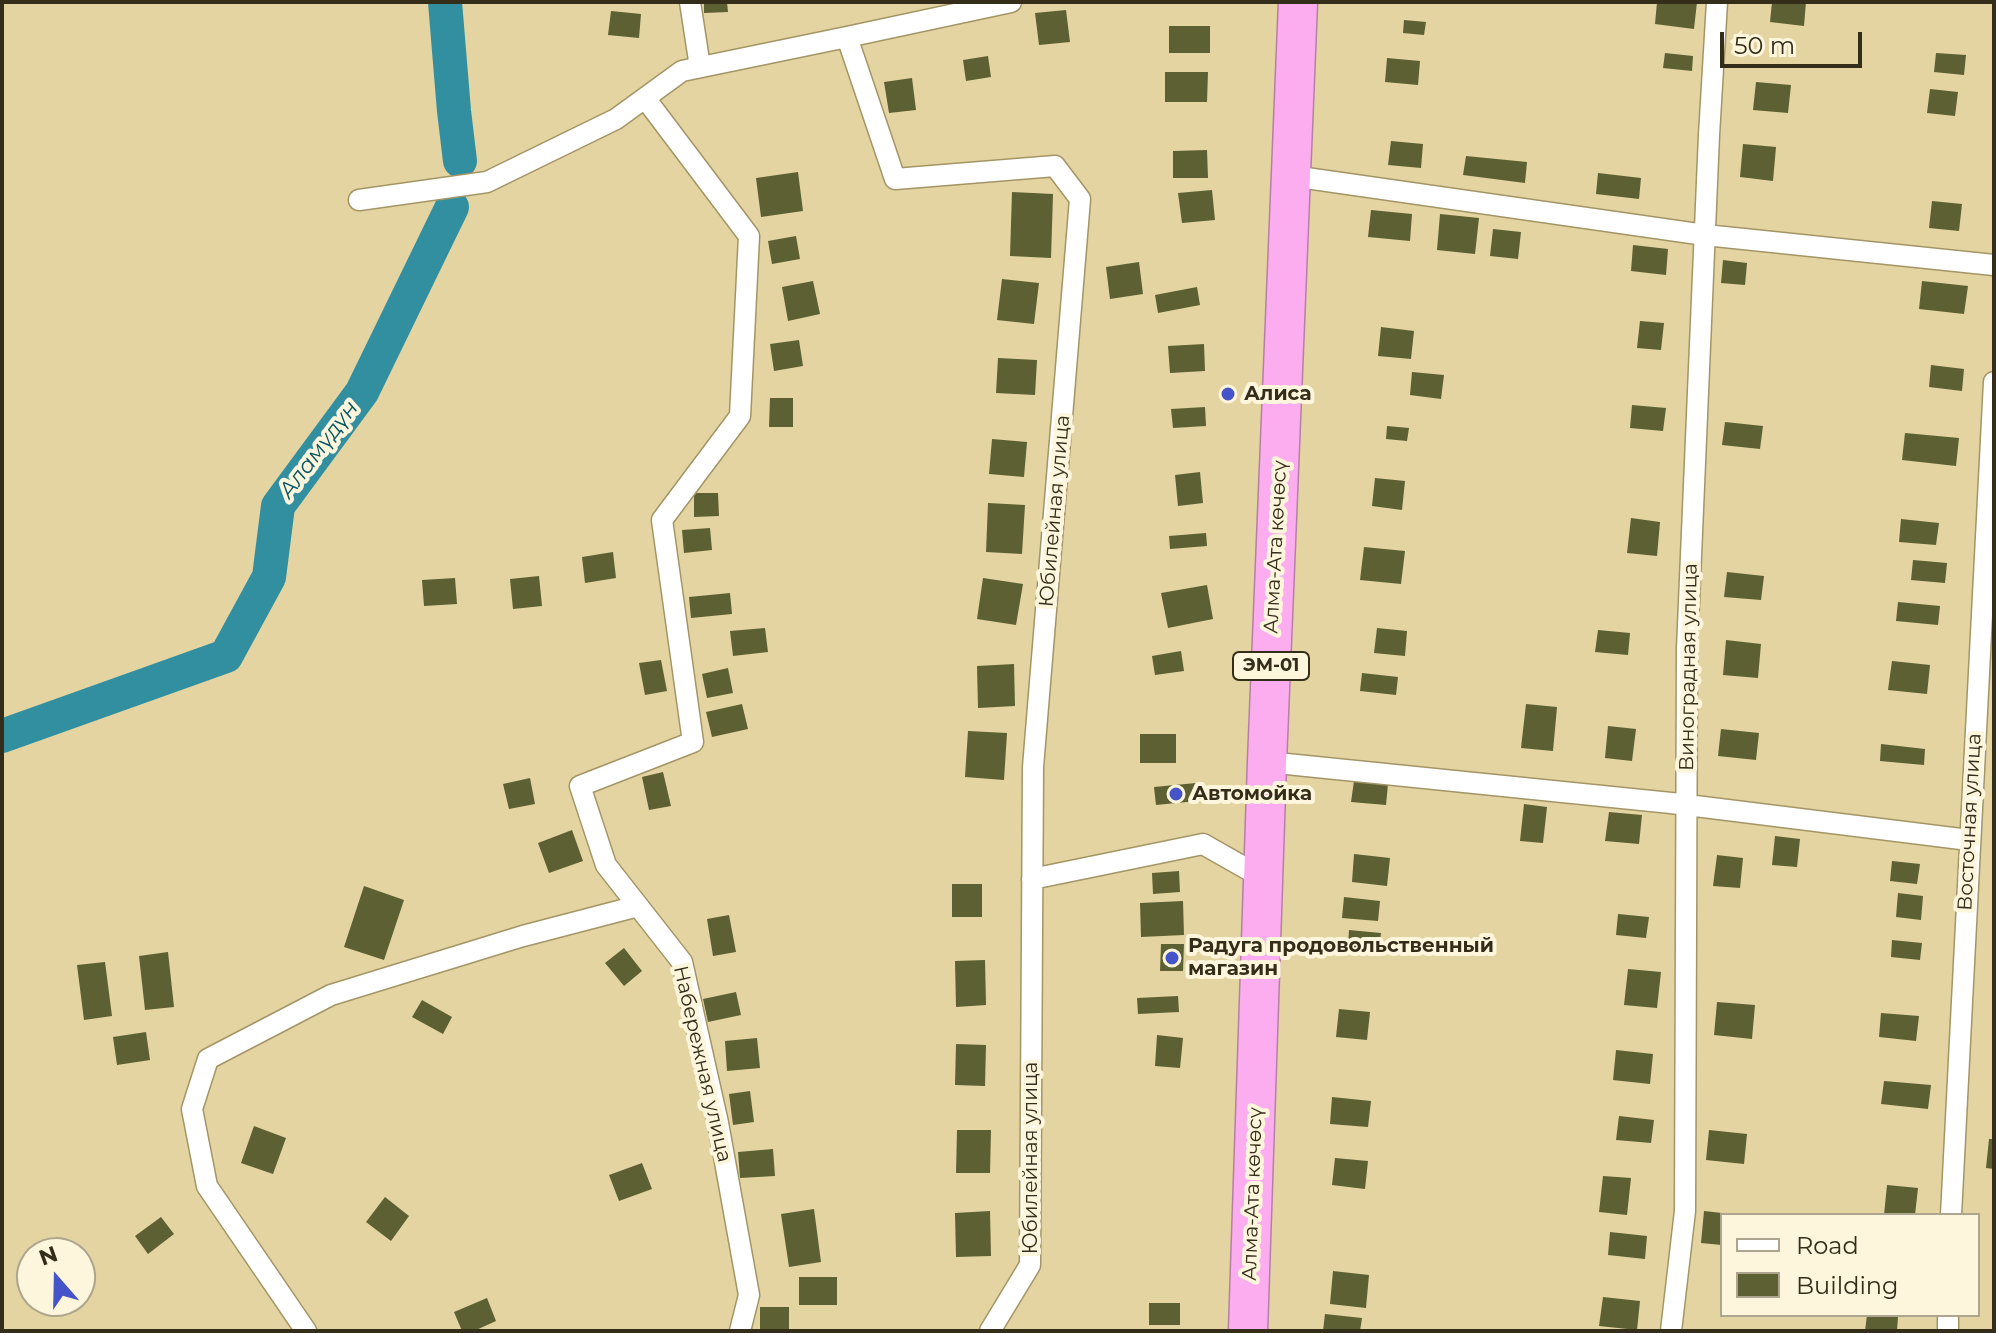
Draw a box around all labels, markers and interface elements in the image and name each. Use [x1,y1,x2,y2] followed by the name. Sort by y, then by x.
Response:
[1724,16,1866,66] scale bar
[1734,31,1795,60] text: 50 m
[1244,382,1311,406] place label: Алиса
[1219,385,1237,403] marker: Алиса
[274,396,364,504] water label: Аламүдүн
[1035,414,1075,608] street label: Юбилейная улица
[1259,460,1293,634] street label: Алма-Ата көчөсү
[1675,563,1703,771] street label: Виноградная улица
[1233,652,1309,680] road number: ЭМ-01
[1953,733,1987,911] street label: Восточная улица
[1192,782,1312,806] place label: Автомойка
[1167,785,1185,803] marker: Автомойка
[1188,934,1494,981] place label: Радуга продовольственный магазин
[1163,949,1181,967] marker: Радуга продовольственный магазин
[668,963,736,1165] street label: Набережная улица
[1019,1062,1043,1254] street label: Юбилейная улица
[1238,1107,1268,1281] street label: Алма-Ата көчөсү
[1720,1213,1980,1317] legend
[1796,1231,1859,1260] text: Road
[16,1237,96,1317] north arrow
[35,1240,61,1272] text: N
[1796,1271,1899,1300] text: Building

